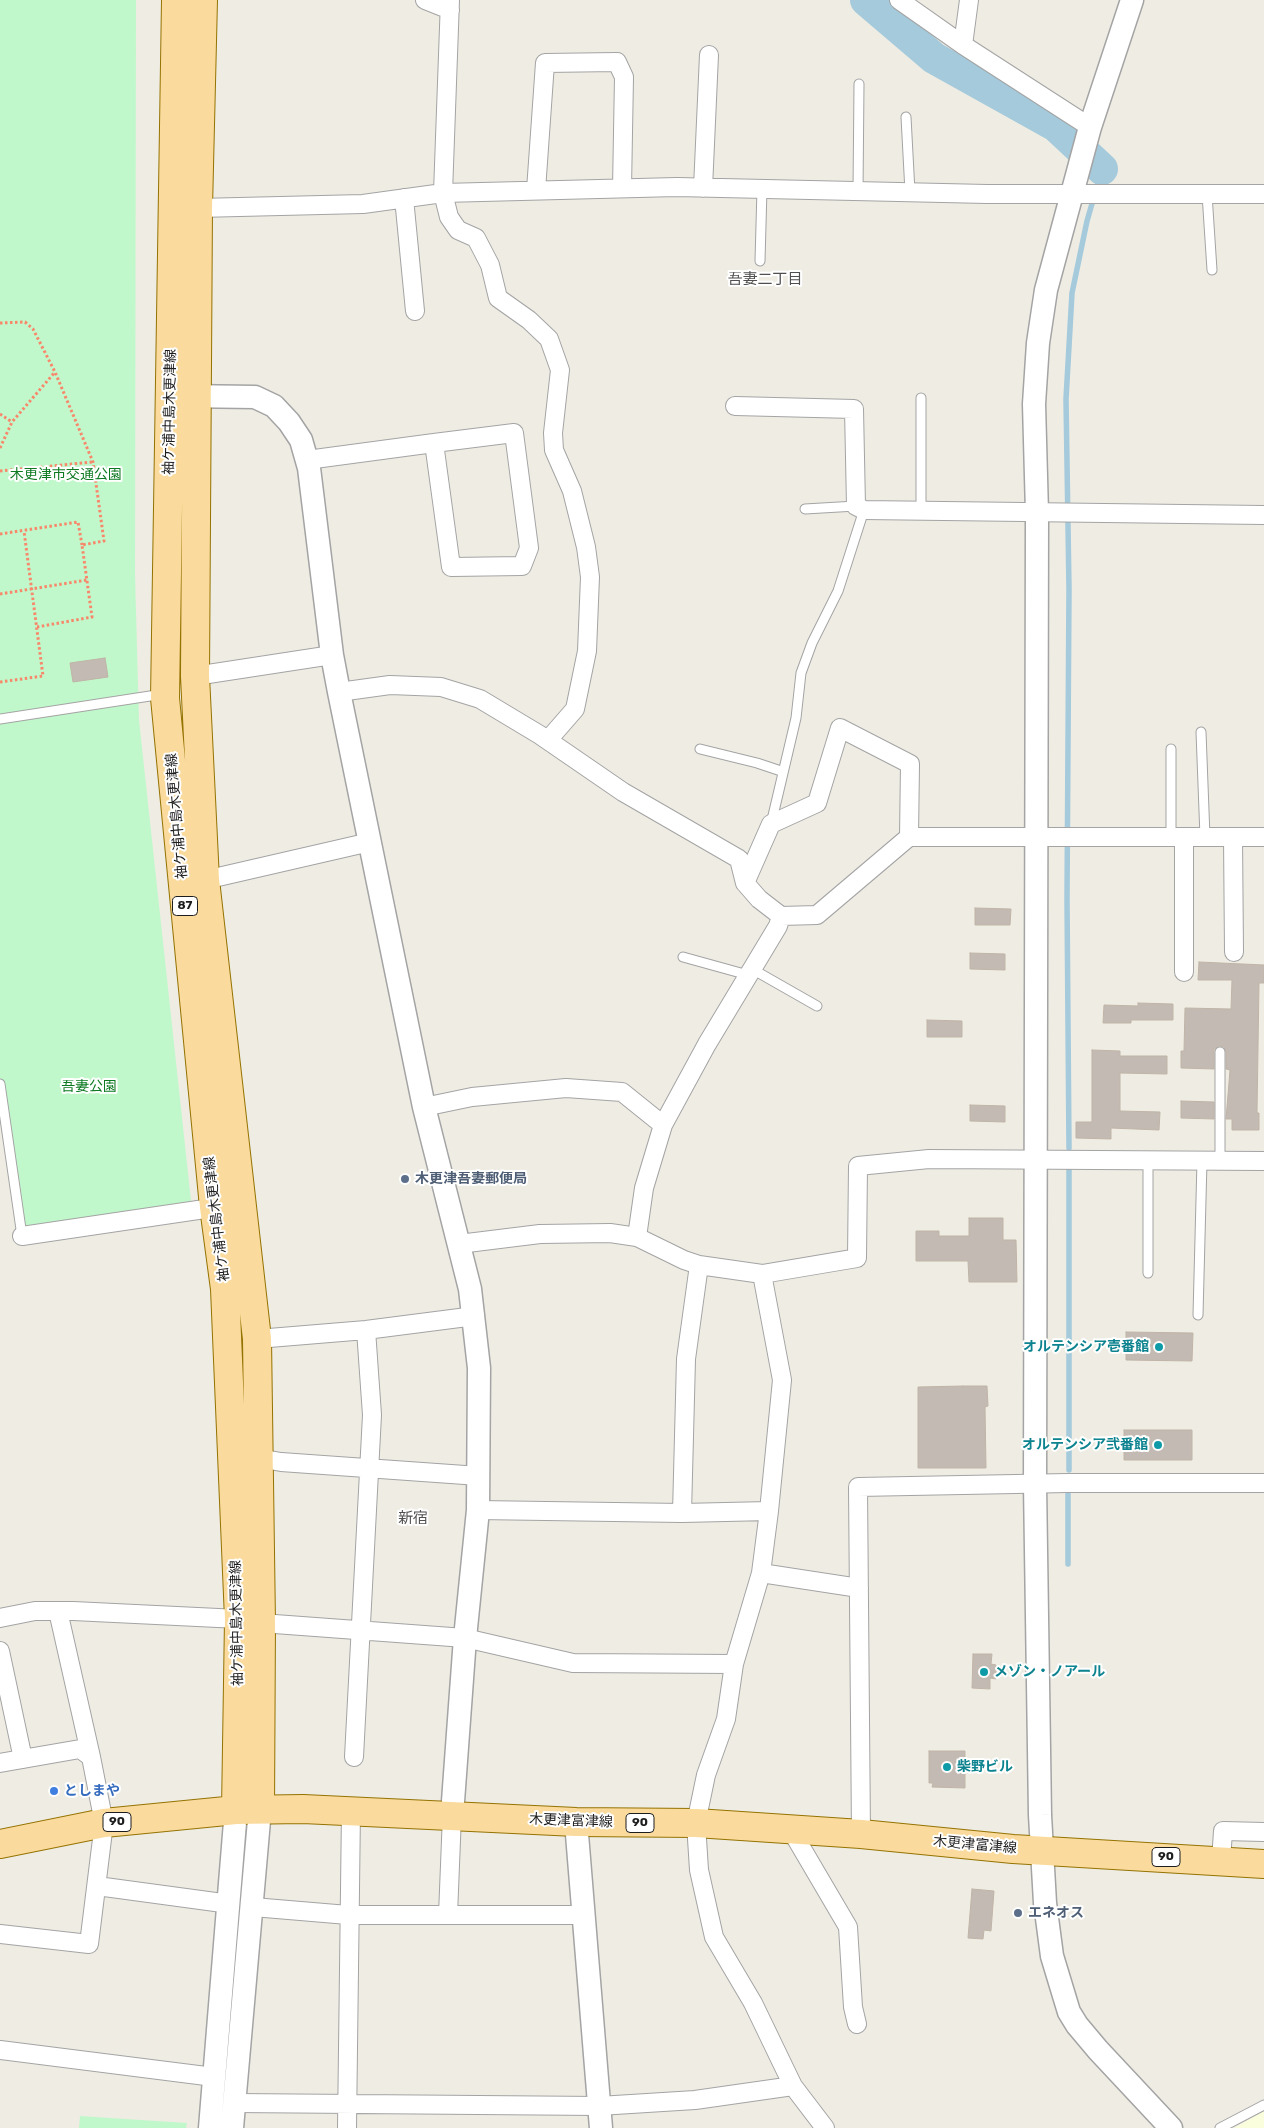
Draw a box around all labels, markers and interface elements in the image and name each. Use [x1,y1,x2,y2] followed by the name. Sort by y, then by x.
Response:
[728,271,802,289] district label: 吾妻二丁目
[161,349,179,475] street label: 袖ケ浦中島木更津線
[10,467,122,483] park label: 木更津市交通公園
[163,753,191,879] street label: 袖ケ浦中島木更津線
[172,896,198,916] road number: 87
[61,1079,117,1095] park label: 吾妻公園
[201,1155,233,1283] street label: 袖ケ浦中島木更津線
[415,1171,527,1187] place label: 木更津吾妻郵便局
[399,1173,411,1185] marker: 木更津吾妻郵便局
[1023,1339,1149,1355] place label: オルテンシア壱番館
[1153,1341,1165,1353] marker: オルテンシア壱番館
[1022,1437,1148,1453] place label: オルテンシア弐番館
[1152,1439,1164,1451] marker: オルテンシア弐番館
[398,1510,428,1528] district label: 新宿
[228,1560,246,1686] street label: 袖ケ浦中島木更津線
[994,1664,1105,1680] place label: メゾン・ノアール
[978,1666,990,1678] marker: メゾン・ノアール
[957,1759,1013,1775] place label: 柴野ビル
[941,1761,953,1773] marker: 柴野ビル
[64,1783,120,1799] place label: としまや
[48,1785,60,1797] marker: としまや
[529,1811,613,1831] street label: 木更津富津線
[103,1812,131,1831] road number: 90
[626,1814,654,1832] road number: 90
[932,1833,1018,1857] street label: 木更津富津線
[1152,1848,1180,1866] road number: 90
[1028,1905,1084,1921] place label: エネオス
[1012,1907,1024,1919] marker: エネオス

